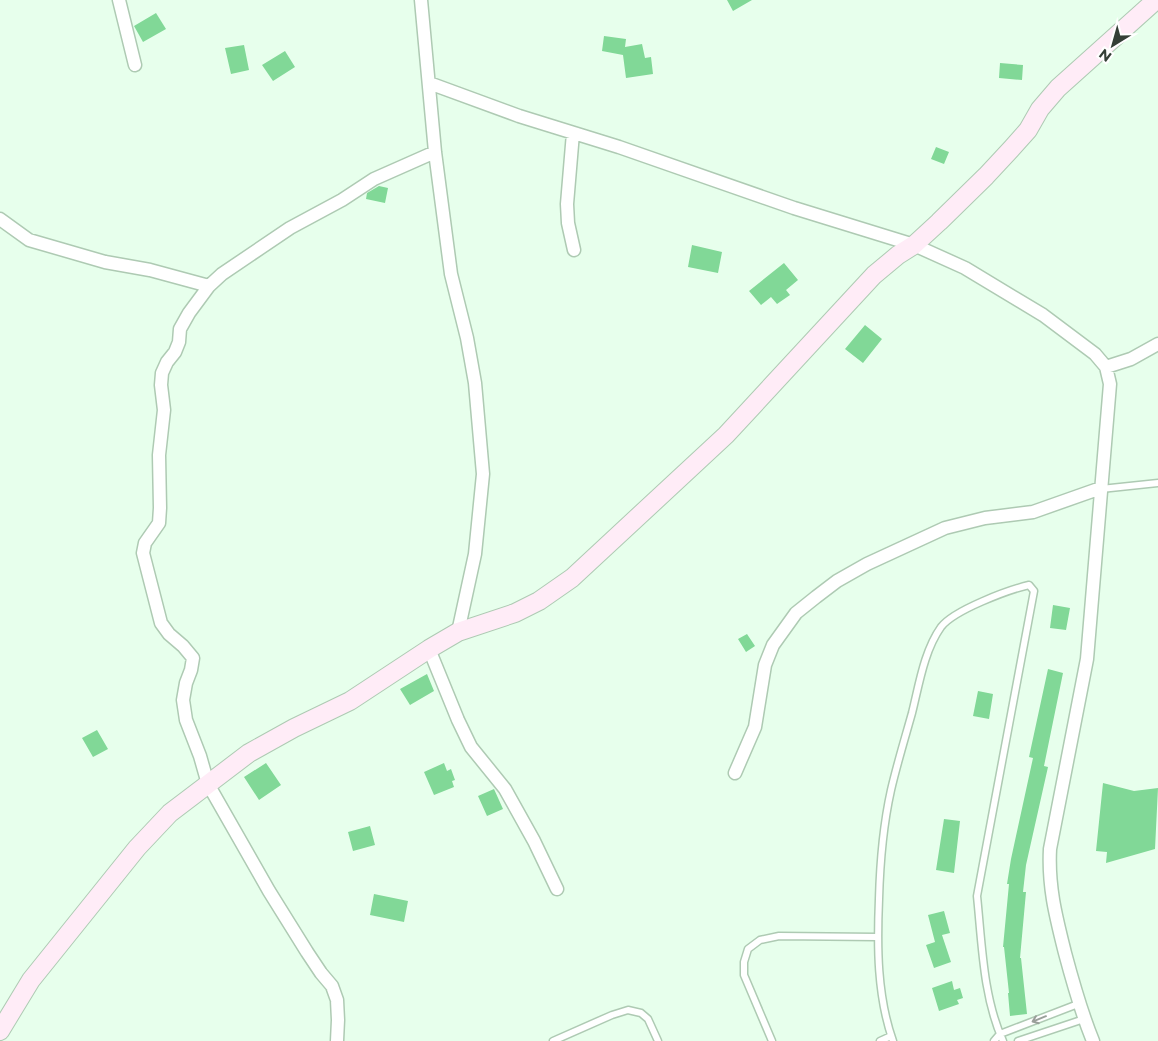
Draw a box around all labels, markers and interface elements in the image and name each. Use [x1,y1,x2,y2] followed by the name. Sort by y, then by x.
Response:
[1088,20,1138,70] north arrow
[1095,45,1115,66] text: N
[1032,1015,1047,1024] one-way arrow

